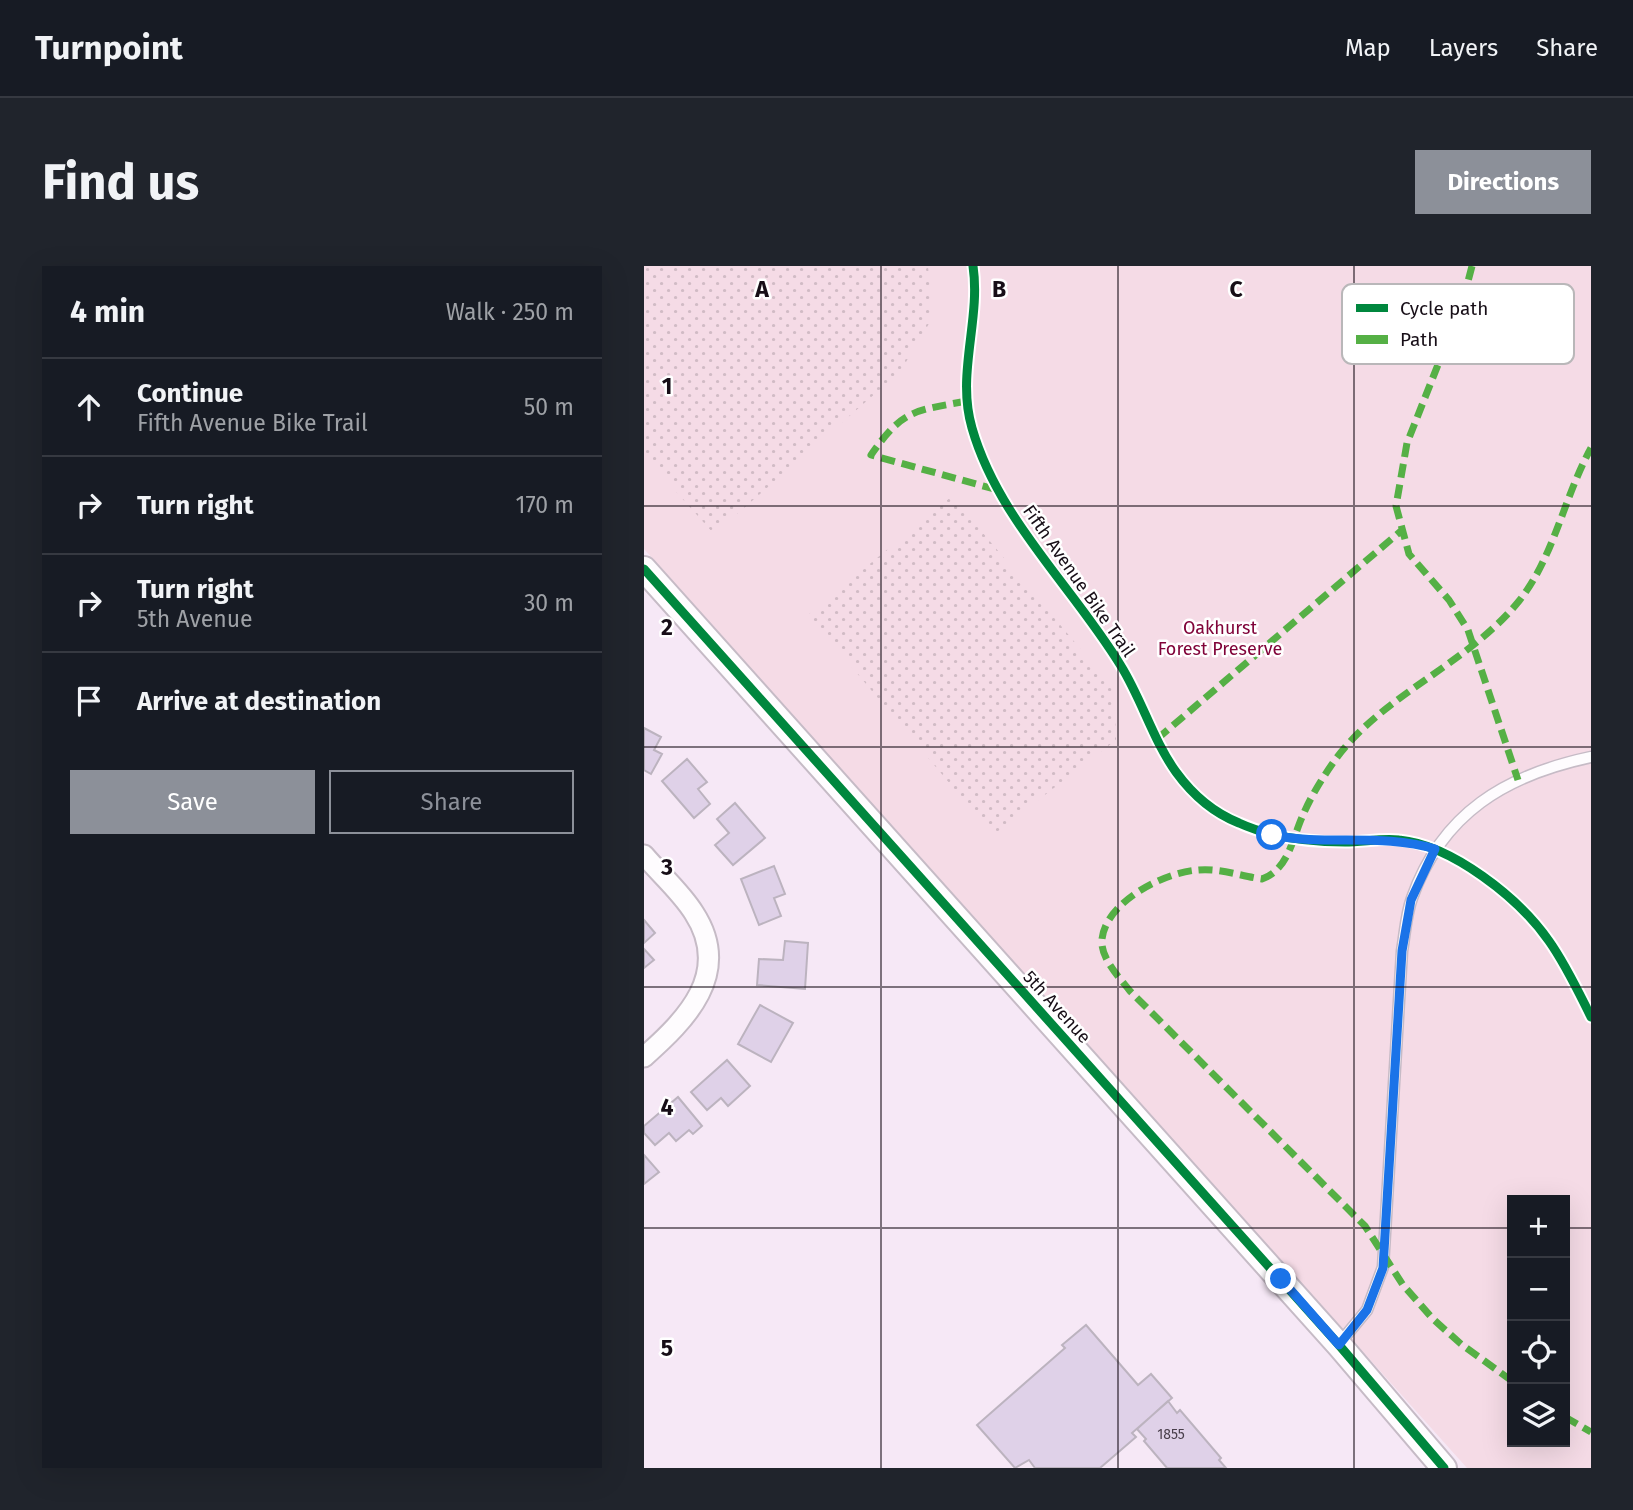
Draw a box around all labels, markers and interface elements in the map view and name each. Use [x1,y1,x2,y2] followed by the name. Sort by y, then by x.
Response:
[35,28,183,68] text: Turnpoint
[1345,34,1391,62] text: Map
[1429,34,1498,62] text: Layers
[1536,34,1598,62] text: Share
[1415,150,1591,214] button: Directions
[42,153,199,212] text: Find us
[754,275,769,303] text: A
[992,275,1006,303] text: B
[1229,275,1243,303] text: C
[1342,284,1574,364] legend
[70,294,145,330] text: 4 min
[1400,297,1488,320] text: Cycle path
[446,298,574,326] text: Walk · 250 m
[1400,328,1438,351] text: Path
[662,372,672,400] text: 1
[137,378,243,409] text: Continue
[70,388,108,426] icon: ahead
[524,393,574,421] text: 50 m
[137,409,368,437] text: Fifth Avenue Bike Trail
[70,486,108,524] icon: right
[137,490,254,521] text: Turn right
[515,491,574,519] text: 170 m
[1018,501,1140,661] street label: Fifth Avenue Bike Trail
[137,574,254,605] text: Turn right
[70,584,108,622] icon: right
[524,589,574,617] text: 30 m
[137,605,253,633] text: 5th Avenue
[661,613,673,641] text: 2
[1158,617,1282,660] park label: Oakhurst Forest Preserve
[70,682,108,720] icon: arrive
[137,686,381,717] text: Arrive at destination
[70,770,315,834] button: Save
[329,770,574,834] button: Share
[1256,819,1287,850] route start
[660,853,673,881] text: 3
[1019,966,1095,1048] street label: 5th Avenue
[661,1093,674,1121] text: 4
[1507,1195,1570,1447] map controls
[1507,1195,1570,1258] button: +
[1507,1258,1570,1321] button: −
[1265,1263,1296,1294] route end
[1507,1321,1570,1384] button: locate
[661,1334,673,1362] text: 5
[1507,1384,1570,1447] button: layers
[1157,1426,1185,1443] house number: 1855

